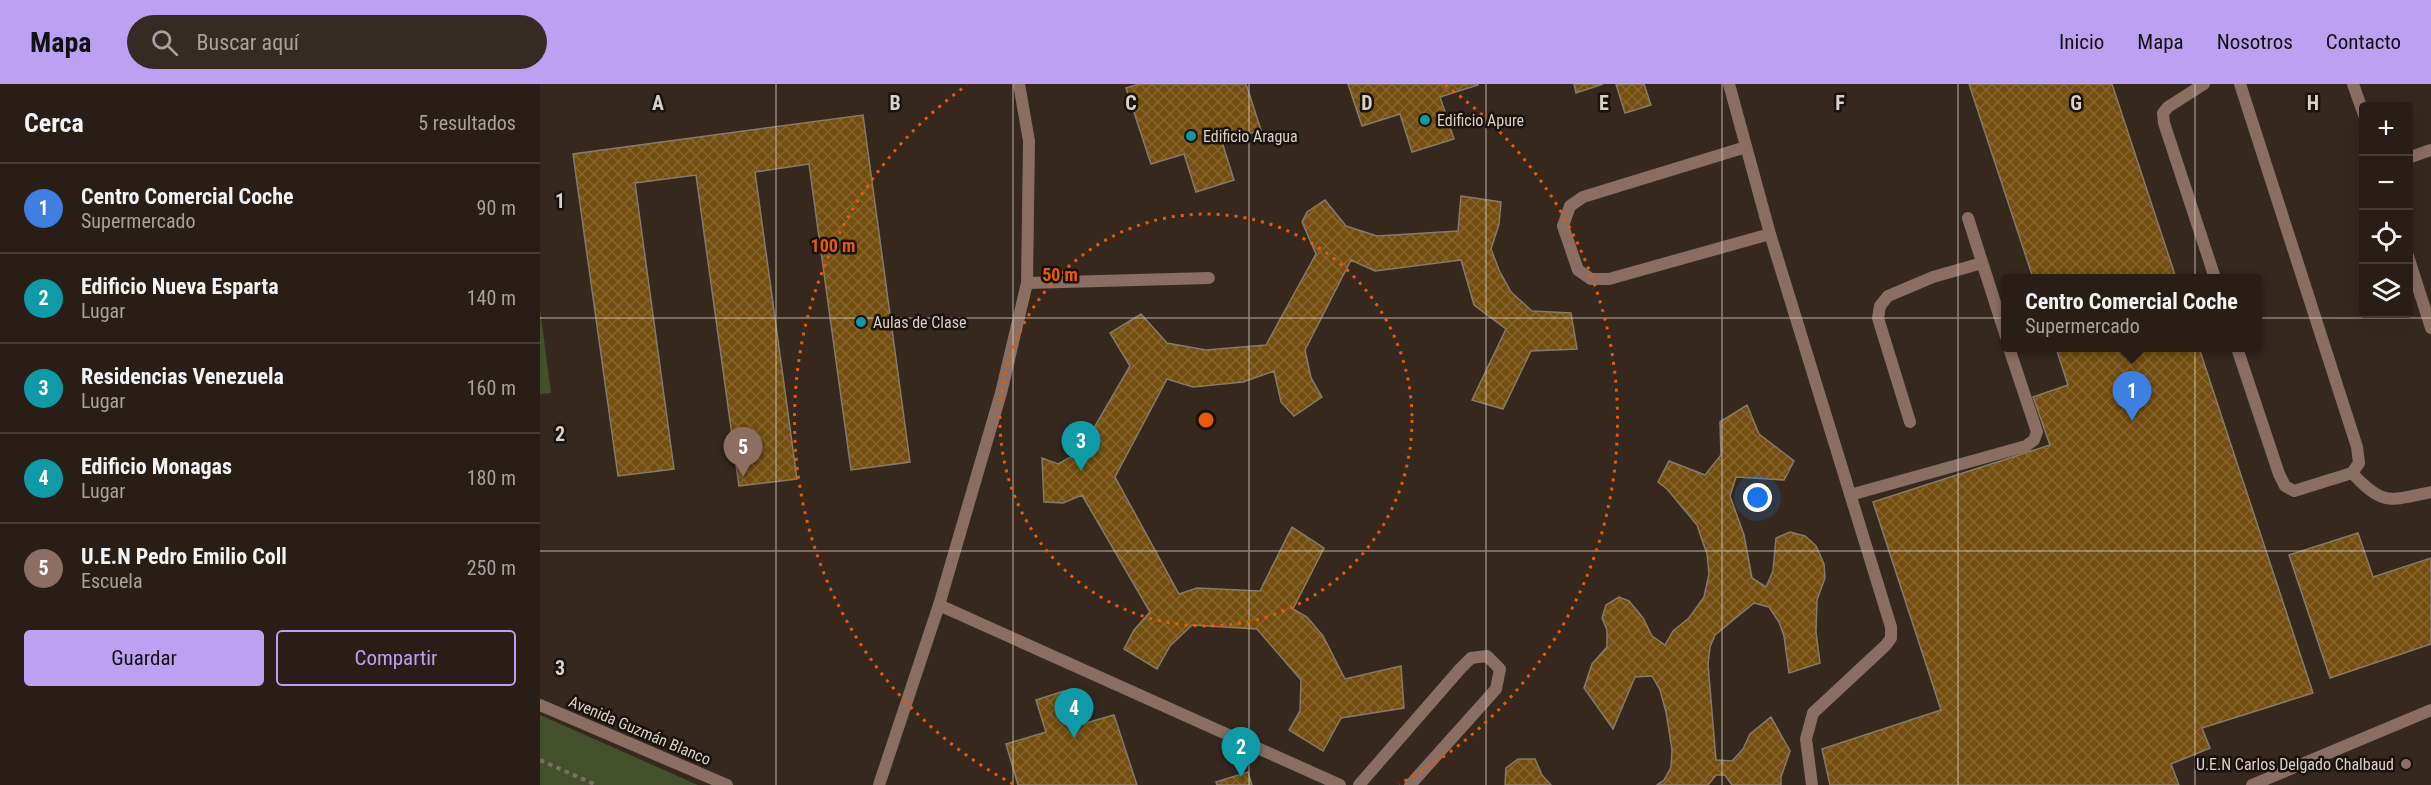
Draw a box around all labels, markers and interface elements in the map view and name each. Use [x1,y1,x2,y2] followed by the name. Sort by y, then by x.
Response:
[127,15,547,69] search box
[30,26,91,59] text: Mapa
[148,26,181,59] icon: search
[196,30,299,55] text: Buscar aquí
[2059,30,2104,54] text: Inicio
[2137,30,2184,54] text: Mapa
[2217,30,2293,54] text: Nosotros
[2326,30,2401,54] text: Contacto
[652,91,664,115] text: A
[889,91,901,115] text: B
[1125,91,1137,115] text: C
[1361,91,1373,115] text: D
[1599,91,1609,115] text: E
[1835,91,1845,115] text: F
[2070,91,2082,115] text: G
[2307,91,2319,115] text: H
[2359,102,2413,318] map controls
[2359,102,2413,156] button: +
[24,108,84,138] text: Cerca
[418,111,516,135] text: 5 resultados
[1437,111,1524,130] place label: Edificio Apure
[1418,113,1432,127] marker: Edificio Apure
[1203,127,1298,146] place label: Edificio Aragua
[1184,129,1198,143] marker: Edificio Aragua
[2359,156,2413,210] button: −
[81,184,294,209] text: Centro Comercial Coche
[555,189,565,213] text: 1
[38,196,49,220] text: 1
[477,196,516,220] text: 90 m
[81,209,196,233] text: Supermercado
[2359,210,2413,264] button: locate
[811,235,855,256] text: 100 m
[1042,264,1078,285] text: 50 m
[2359,264,2413,318] button: layers
[81,274,279,299] text: Edificio Nueva Esparta
[2001,274,2262,352] popup
[38,286,49,310] text: 2
[467,286,516,310] text: 140 m
[2025,289,2238,314] text: Centro Comercial Coche
[81,299,125,323] text: Lugar
[873,313,967,332] place label: Aulas de Clase
[2025,314,2140,338] text: Supermercado
[854,315,868,329] marker: Aulas de Clase
[81,364,284,389] text: Residencias Venezuela
[2112,372,2152,421] pin: 1
[38,376,49,400] text: 3
[467,376,516,400] text: 160 m
[81,389,125,413] text: Lugar
[1196,410,1216,430] centre of rings
[555,422,565,446] text: 2
[1062,422,1100,471] pin: 3
[724,428,762,477] pin: 5
[81,454,232,479] text: Edificio Monagas
[38,466,49,490] text: 4
[467,466,516,490] text: 180 m
[81,479,125,503] text: Lugar
[1743,483,1772,512] your location
[81,544,287,569] text: U.E.N Pedro Emilio Coll
[38,556,49,580] text: 5
[467,556,516,580] text: 250 m
[81,569,143,593] text: Escuela
[24,630,264,686] button: Guardar
[276,630,516,686] button: Compartir
[555,656,565,680] text: 3
[1054,688,1094,738] pin: 4
[566,692,714,769] street label: Avenida Guzmán Blanco
[1222,728,1260,777] pin: 2
[2196,755,2394,774] place label: U.E.N Carlos Delgado Chalbaud
[2399,757,2413,771] marker: U.E.N Carlos Delgado Chalbaud

